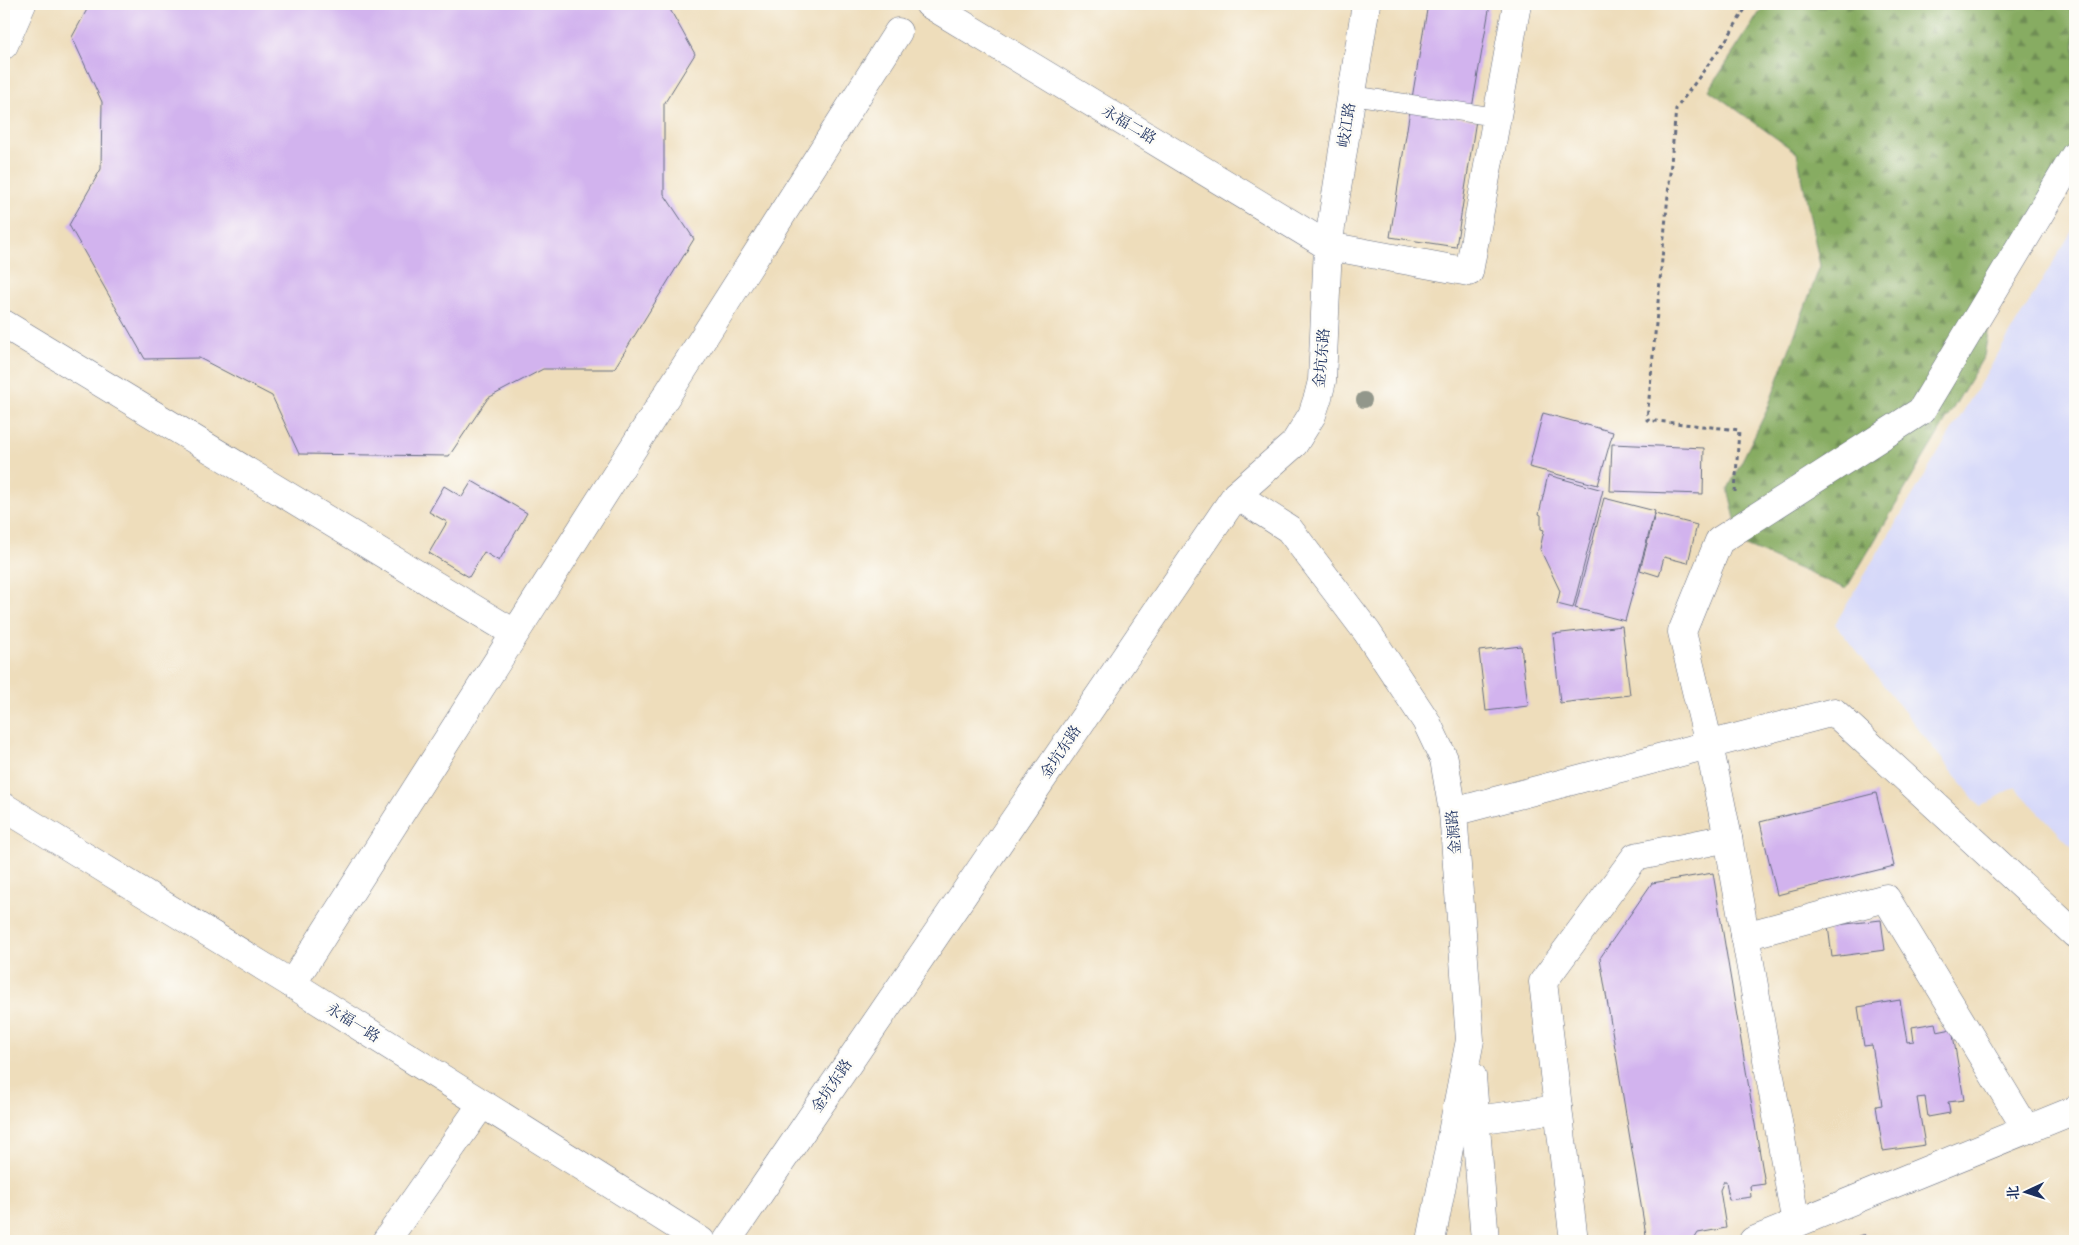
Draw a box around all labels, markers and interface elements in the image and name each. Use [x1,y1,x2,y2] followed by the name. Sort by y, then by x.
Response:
[1098,101,1160,149] street label: 永福二路
[1334,101,1360,149] street label: 岐江路
[1310,327,1334,389] street label: 金坑东路
[1036,722,1086,782] street label: 金坑东路
[1443,809,1465,855] street label: 金源路
[323,999,383,1047] street label: 永福一路
[807,1056,857,1116] street label: 金坑东路
[2002,1168,2052,1218] north arrow
[2005,1185,2022,1200] text: 北

